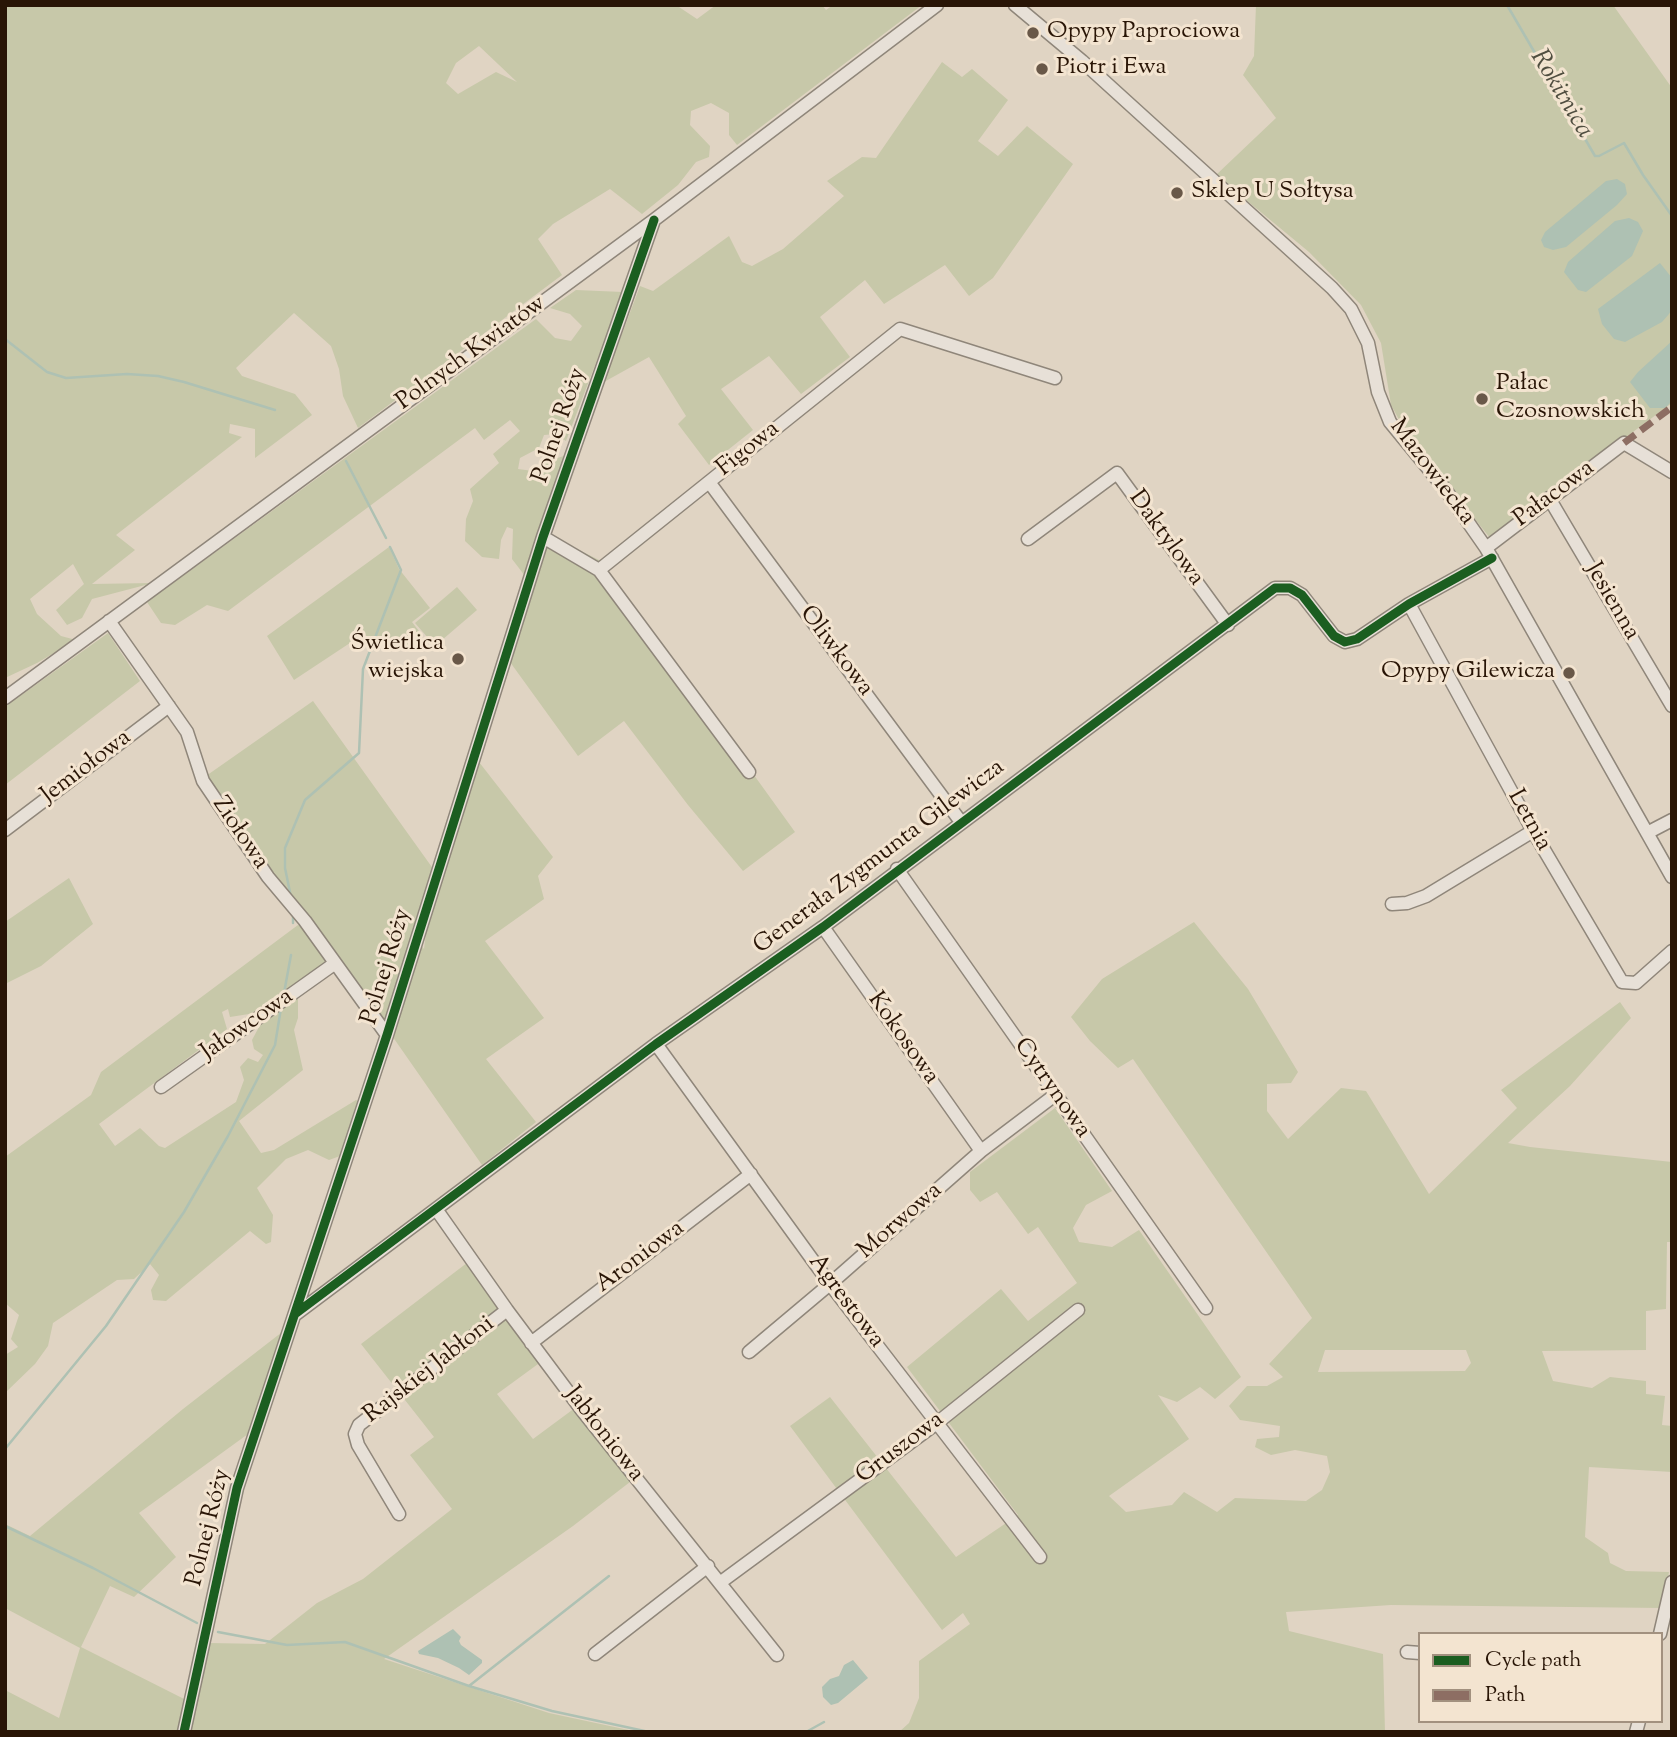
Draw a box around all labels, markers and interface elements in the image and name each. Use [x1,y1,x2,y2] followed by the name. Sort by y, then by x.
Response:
[1047,19,1240,47] place label: Opypy Paprociowa
[1025,25,1041,41] marker: Opypy Paprociowa
[1521,45,1599,145] water label: Rokitnica
[1056,55,1167,83] place label: Piotr i Ewa
[1034,61,1050,77] marker: Piotr i Ewa
[1191,179,1354,207] place label: Sklep U Sołtysa
[1169,185,1185,201] marker: Sklep U Sołtysa
[392,290,552,418] street label: Polnych Kwiatów
[528,365,594,487] street label: Polnej Róży
[1496,371,1645,427] place label: Pałac Czosnowskich
[1474,391,1490,407] marker: Pałac Czosnowskich
[1382,414,1480,532] street label: Mazowiecka
[712,416,786,484] street label: Figowa
[1509,455,1601,535] street label: Pałacowa
[1121,486,1209,592] street label: Daktylowa
[1577,558,1645,646] street label: Jesienna
[792,601,878,703] street label: Oliwkowa
[350,631,444,687] place label: Świetlica wiejska
[450,651,466,667] marker: Świetlica wiejska
[1381,659,1555,687] place label: Opypy Gilewicza
[1561,665,1577,681] marker: Opypy Gilewicza
[36,725,138,811] street label: Jemiołowa
[749,754,1011,962] street label: Generała Zygmunta Gilewicza
[1499,785,1557,857] street label: Letnia
[204,792,274,876] street label: Ziołowa
[357,906,419,1028] street label: Polnej Róży
[196,984,300,1068] street label: Jałowcowa
[860,987,944,1091] street label: Kokosowa
[1006,1033,1096,1145] street label: Cytrynowa
[853,1178,949,1266] street label: Morwowa
[591,1215,691,1301] street label: Aroniowa
[800,1249,890,1355] street label: Agrestowa
[359,1311,501,1431] street label: Rajskiej Jabłoni
[557,1382,649,1488] street label: Jabłoniowa
[851,1407,951,1491] street label: Gruszowa
[182,1466,238,1590] street label: Polnej Róży
[1418,1632,1663,1723] legend
[1485,1646,1582,1676] text: Cycle path
[1485,1681,1526,1711] text: Path

